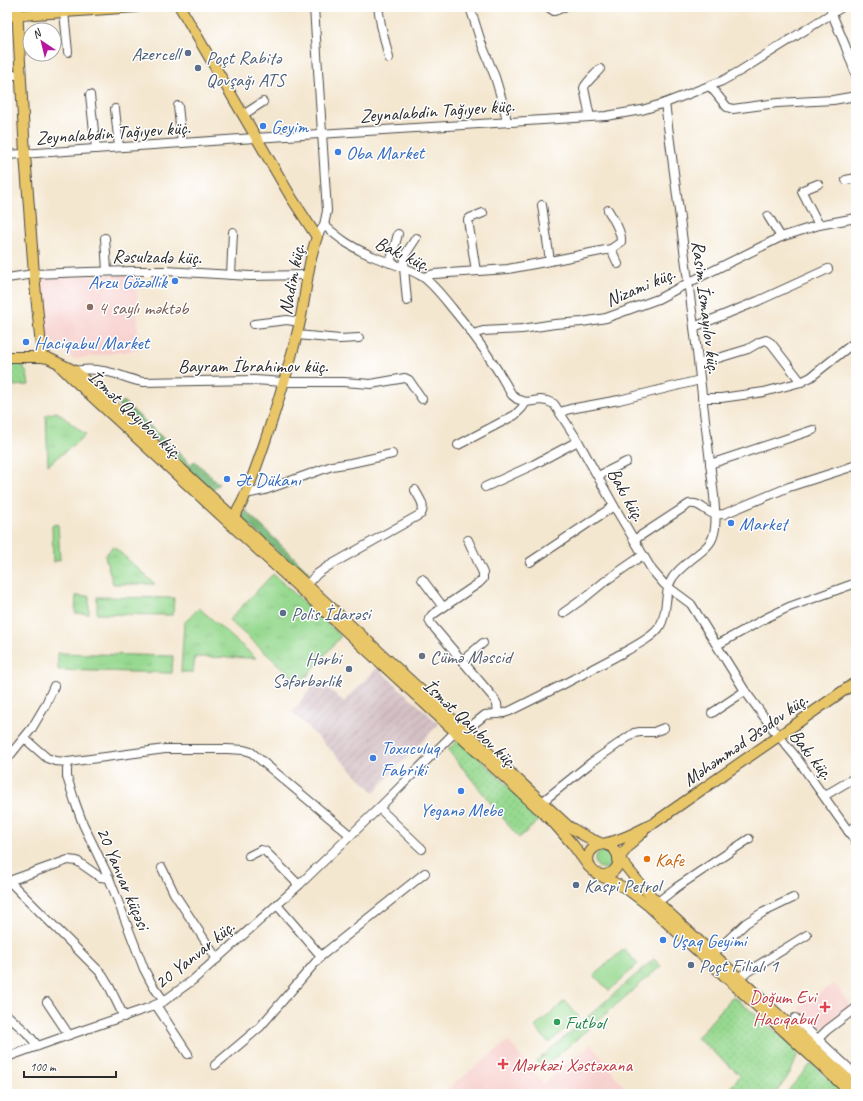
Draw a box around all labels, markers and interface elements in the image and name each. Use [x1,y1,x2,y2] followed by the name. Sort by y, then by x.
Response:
[22,22,62,62] north arrow
[29,25,45,41] text: N
[131,42,184,66] place label: Azercell
[206,46,287,92] place label: Poçt Rabitə Qovşağı ATS
[183,48,193,58] marker: Azercell
[193,63,203,73] marker: Poçt Rabitə Qovşağı ATS
[359,94,515,128] street label: Zeynalabdin Tağıyev küç.
[271,115,309,139] place label: Geyim
[35,116,191,150] street label: Zeynalabdin Tağıyev küç.
[258,121,268,131] marker: Geyim
[346,141,426,165] place label: Oba Market
[333,147,343,157] marker: Oba Market
[371,231,434,277] street label: Bakı küç.
[686,239,726,375] street label: Rasim İsmayılov küç.
[273,242,311,317] street label: Nadim küç.
[112,244,202,270] street label: Rəsulzadə küç.
[602,261,679,312] street label: Nizami küç.
[88,270,169,294] place label: Arzu Gözəllik
[170,276,180,286] marker: Arzu Gözəllik
[98,296,190,320] place label: 4 saylı məktəb
[85,302,95,312] marker: 4 saylı məktəb
[34,331,151,355] place label: Haciqabul Market
[21,337,31,347] marker: Haciqabul Market
[178,354,328,378] street label: Bayram İbrahimov küç.
[83,365,188,465] street label: İsmət Qayıbov küç.
[602,463,651,526] street label: Bakı küç.
[235,468,302,492] place label: Ət Dükanı
[222,474,232,484] marker: Ət Dükanı
[739,512,790,536] place label: Market
[726,518,736,528] marker: Market
[291,602,373,626] place label: Polis İdarəsi
[278,608,288,618] marker: Polis İdarəsi
[430,645,514,669] place label: Cümə Məscid
[272,647,343,693] place label: Hərbi Səfərbərlik
[417,651,427,661] marker: Cümə Məscid
[344,664,354,674] marker: Hərbi Səfərbərlik
[418,674,523,774] street label: İsmət Qayıbov küç.
[678,688,813,792] street label: Məhəmməd Əsədov küç.
[784,724,839,785] street label: Bakı küç.
[381,736,441,782] place label: Toxuculuq Fabriki
[368,753,378,763] marker: Toxuculuq Fabriki
[456,786,466,796] marker: Yeganə Mebe
[420,798,504,822] place label: Yeganə Mebe
[91,824,156,936] street label: 20 Yanvar küçəsi
[655,848,686,872] place label: Kafe
[642,854,652,864] marker: Kafe
[584,874,664,898] place label: Kaspi Petrol
[571,880,581,890] marker: Kaspi Petrol
[150,915,240,995] street label: 20 Yanvar küç.
[671,929,749,953] place label: Uşaq Geyimi
[658,935,668,945] marker: Uşaq Geyimi
[699,954,780,978] place label: Poçt Filialı 1
[686,960,696,970] marker: Poçt Filialı 1
[749,985,820,1031] place label: Doğum Evi Hacıqabul
[819,1001,831,1013] marker: Doğum Evi Hacıqabul
[565,1011,609,1035] place label: Futbol
[552,1017,562,1027] marker: Futbol
[24,1053,116,1079] scale bar
[512,1053,634,1077] place label: Mərkəzi Xəstəxana
[497,1058,509,1070] marker: Mərkəzi Xəstəxana
[30,1059,57,1075] text: 100 m

